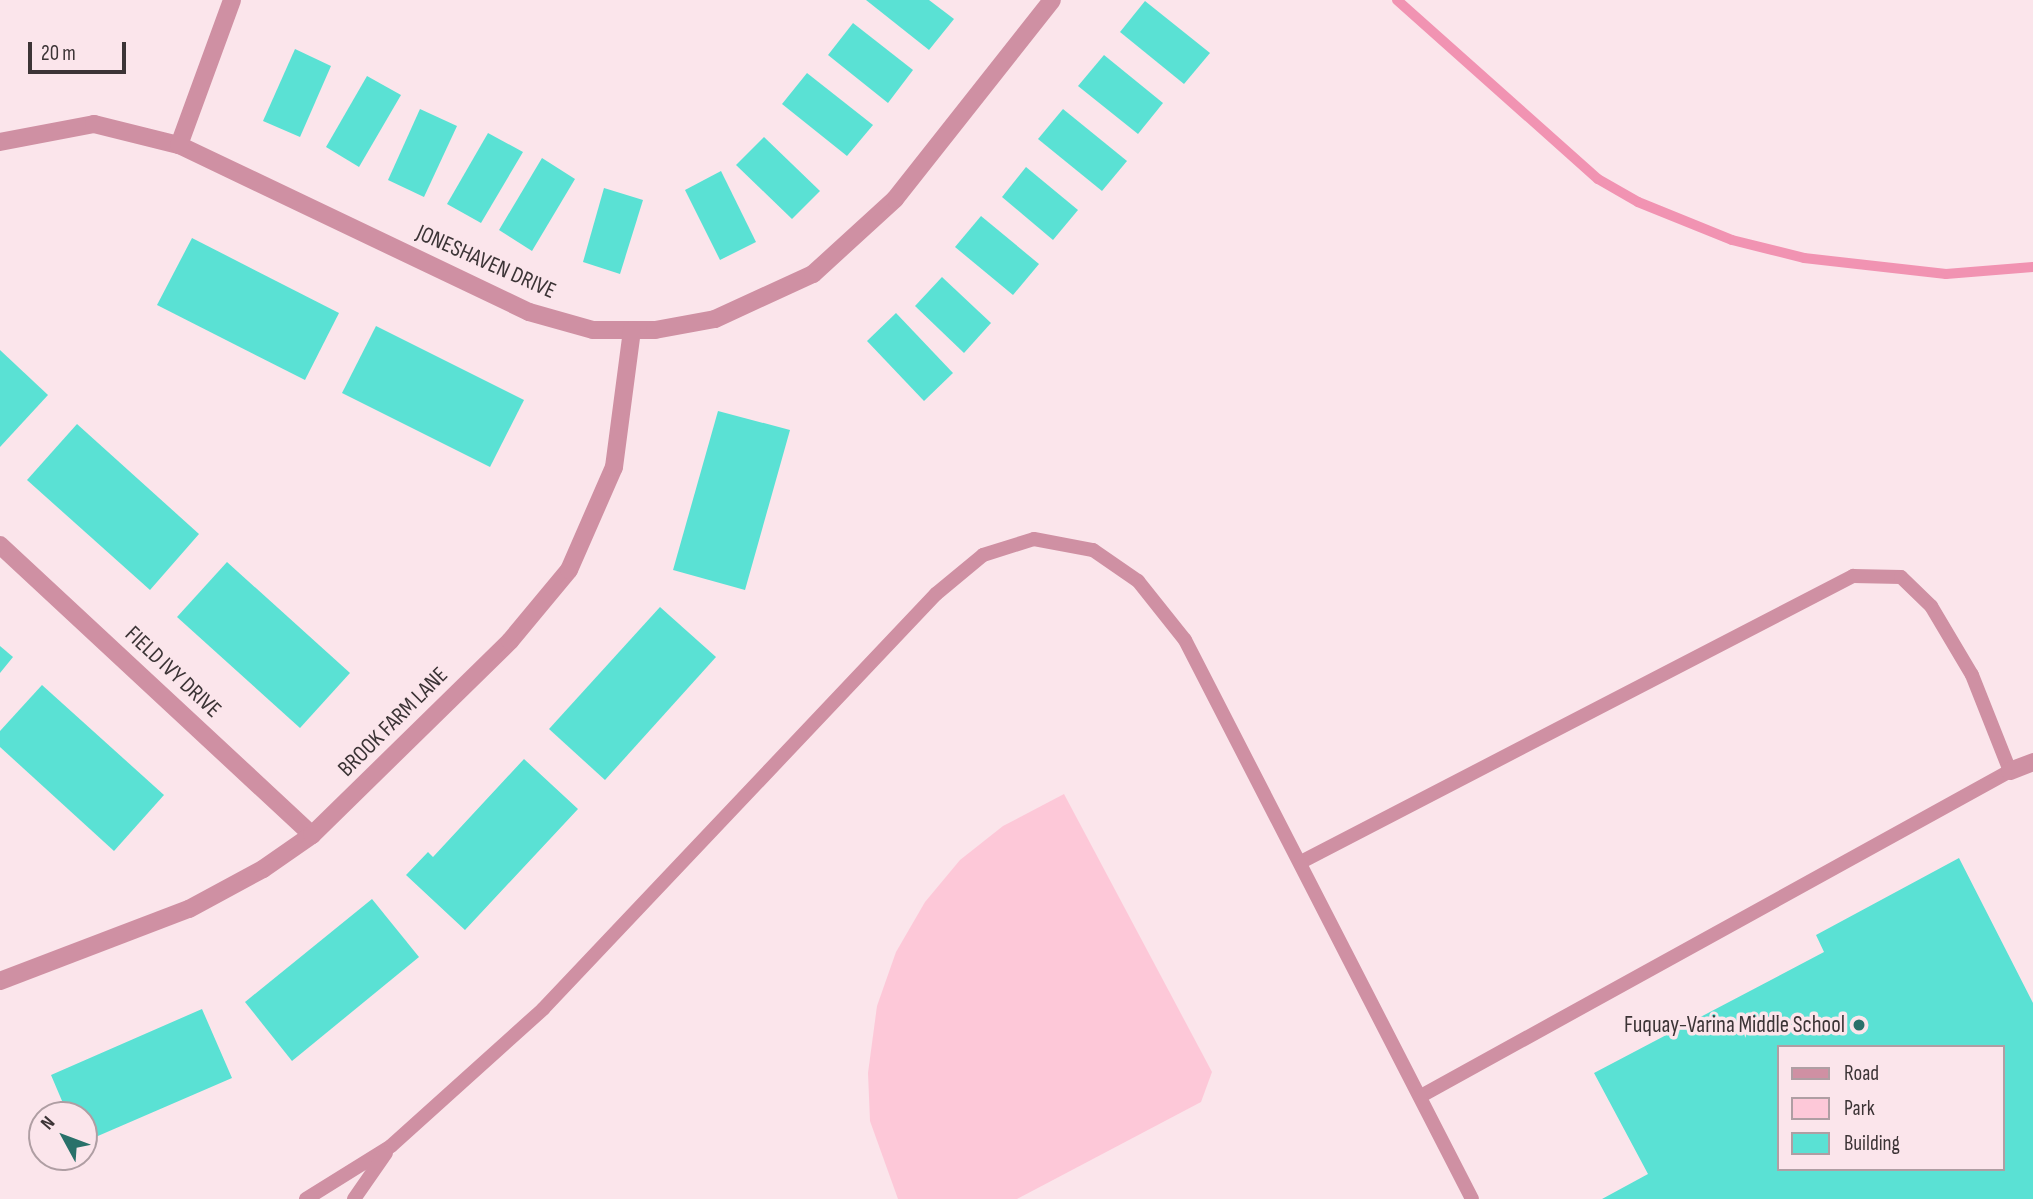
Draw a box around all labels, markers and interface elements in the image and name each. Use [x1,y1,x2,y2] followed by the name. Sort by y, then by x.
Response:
[32,28,130,72] scale bar
[41,41,76,66] text: 20 m
[412,219,560,305] street label: JONESHAVEN DRIVE
[119,620,227,724] street label: FIELD IVY DRIVE
[332,661,454,783] street label: BROOK FARM LANE
[1624,1011,1845,1039] place label: Fuquay-Varina Middle School
[1851,1017,1867,1033] marker: Fuquay-Varina Middle School
[1778,1045,2005,1171] legend
[1844,1061,1879,1086] text: Road
[1844,1096,1875,1121] text: Park
[28,1101,98,1171] north arrow
[36,1112,60,1135] text: N
[1844,1131,1900,1156] text: Building

